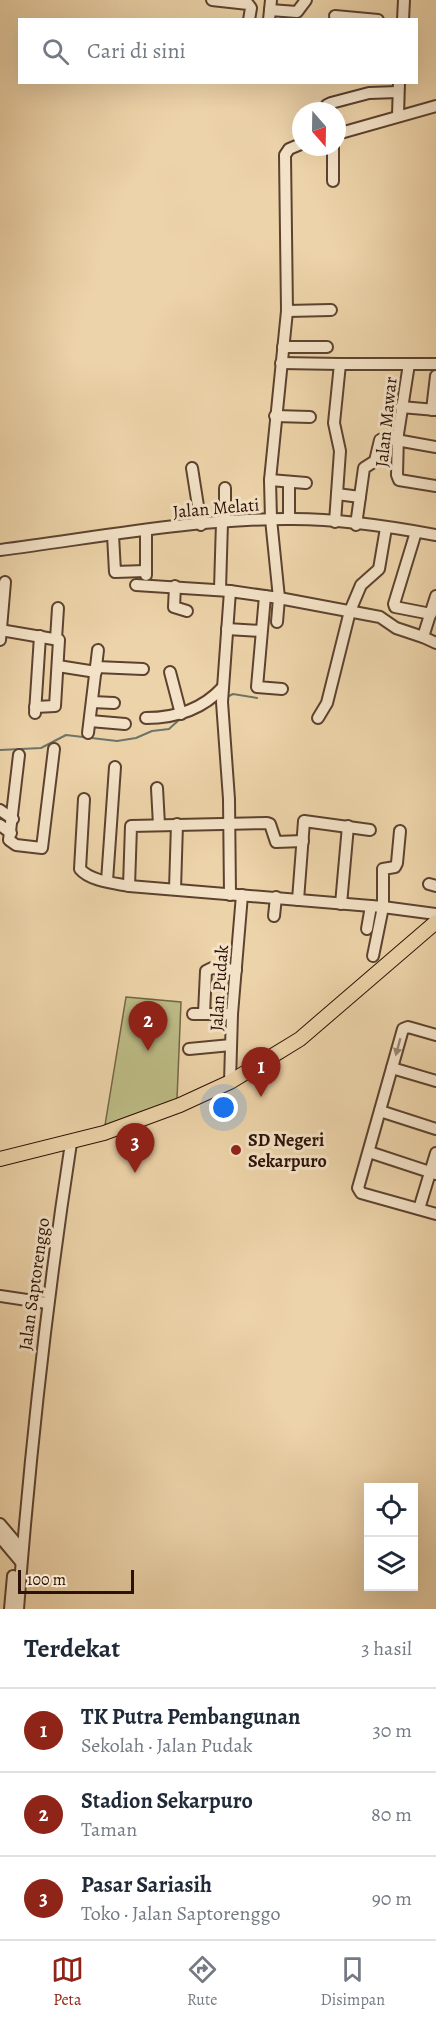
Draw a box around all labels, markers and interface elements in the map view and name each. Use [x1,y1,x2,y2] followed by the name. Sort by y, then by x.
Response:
[18,18,418,84] search box
[39,35,72,68] icon: search
[87,36,186,66] text: Cari di sini
[292,102,346,156] north arrow
[369,376,403,468] street label: Jalan Mawar
[172,492,260,524] street label: Jalan Melati
[204,944,234,1032] street label: Jalan Pudak
[128,1002,168,1051] pin: 2
[392,1038,402,1057] one-way arrow
[242,1048,280,1097] pin: 1
[209,1093,238,1122] your location
[116,1124,154,1173] pin: 3
[248,1128,327,1173] place label: SD Negeri Sekarpuro
[229,1143,243,1157] marker: SD Negeri Sekarpuro
[13,1216,55,1352] street label: Jalan Saptorenggo
[364,1483,418,1591] map controls
[364,1483,418,1537] button: locate
[364,1537,418,1591] button: layers
[18,1567,134,1594] scale bar
[27,1569,66,1591] text: 100 m
[24,1631,120,1666] text: Terdekat
[361,1635,412,1662] text: 3 hasil
[81,1702,300,1732] text: TK Putra Pembangunan
[40,1717,47,1744] text: 1
[372,1717,412,1744] text: 30 m
[81,1732,253,1759] text: Sekolah · Jalan Pudak
[81,1786,253,1816] text: Stadion Sekarpuro
[39,1801,48,1828] text: 2
[371,1801,412,1828] text: 80 m
[81,1816,137,1843] text: Taman
[81,1870,212,1900] text: Pasar Sariasih
[39,1885,48,1912] text: 3
[372,1885,412,1912] text: 90 m
[81,1900,280,1927] text: Toko · Jalan Saptorenggo
[51,1953,84,2011] tab: Peta
[186,1953,219,2011] tab: Rute
[320,1953,385,2011] tab: Disimpan

